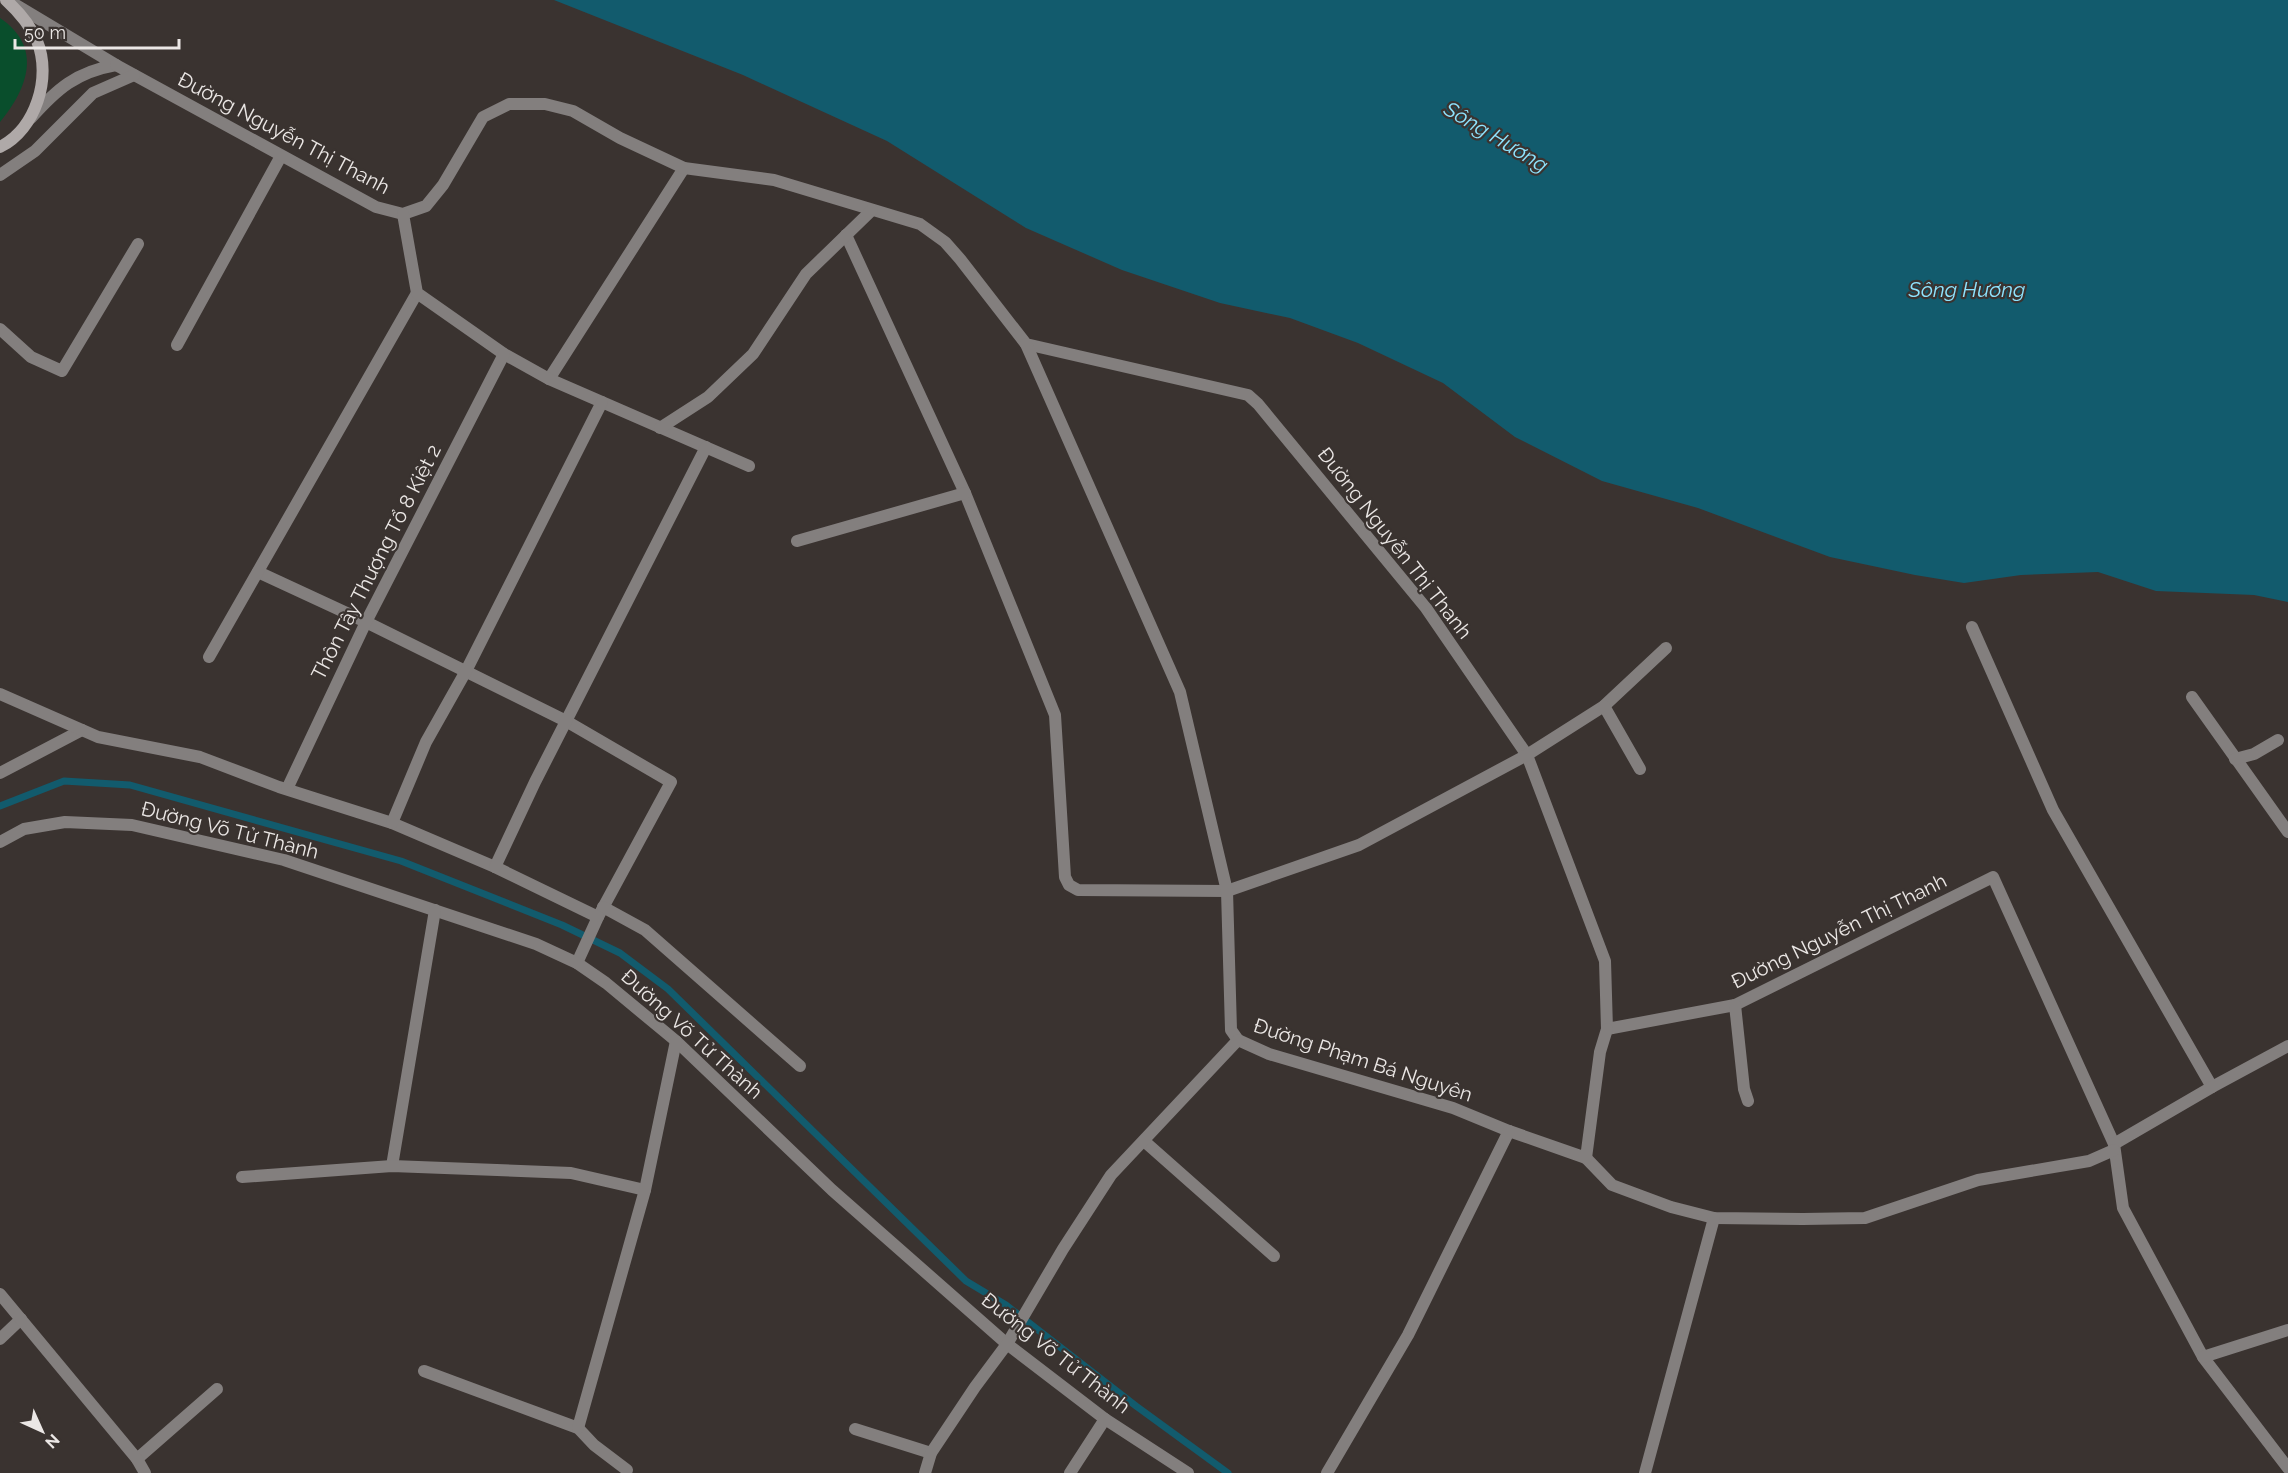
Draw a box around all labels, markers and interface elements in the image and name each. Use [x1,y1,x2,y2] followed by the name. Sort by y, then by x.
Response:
[15,12,178,50] scale bar
[24,22,66,43] text: 50 m
[174,67,394,199] street label: Đường Nguyễn Thị Thanh
[1439,95,1553,177] water label: Sông Hương
[1908,277,2025,302] water label: Sông Hương
[306,440,446,684] street label: Thôn Tây Thượng Tổ 8 Kiệt 2
[1313,442,1477,644] street label: Đường Nguyễn Thị Thanh
[139,796,321,864] street label: Đường Võ Tử Thành
[1727,868,1951,994] street label: Đường Nguyễn Thị Thanh
[616,964,768,1104] street label: Đường Võ Tử Thành
[1251,1013,1475,1107] street label: Đường Phạm Bá Nguyên
[977,1288,1135,1418] street label: Đường Võ Tử Thành
[12,1401,72,1461] north arrow
[41,1430,63,1452] text: N

